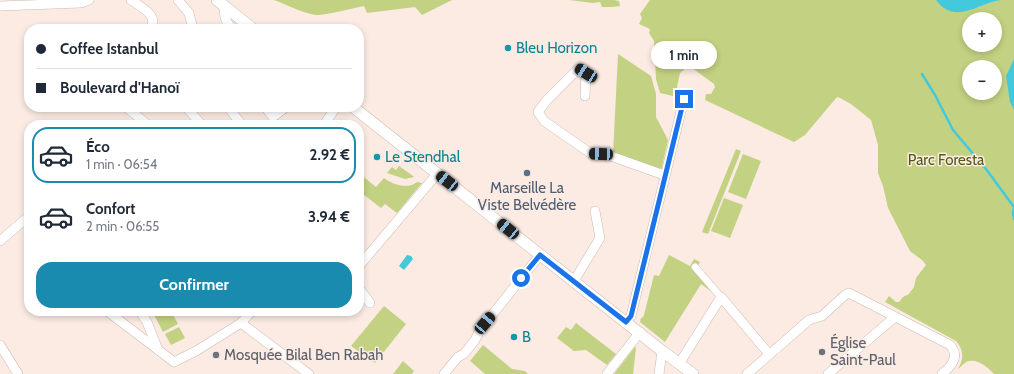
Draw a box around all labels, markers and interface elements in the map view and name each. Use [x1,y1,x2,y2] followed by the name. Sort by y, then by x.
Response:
[962,12,1002,100] map controls
[962,12,1002,52] button: +
[516,39,597,57] place label: Bleu Horizon
[60,40,159,58] text: Coffee Istanbul
[651,41,717,69] callout: 1 min
[503,43,513,53] marker: Bleu Horizon
[669,47,699,63] text: 1 min
[962,60,1002,100] button: −
[573,62,599,84] car
[60,79,179,97] text: Boulevard d'Hanoï
[675,90,693,108] route end
[38,137,74,173] icon: car
[86,138,110,156] text: Éco
[310,146,350,164] text: 2.92 €
[385,148,461,166] place label: Le Stendhal
[589,148,613,160] car
[908,151,985,169] park label: Parc Foresta
[372,152,382,162] marker: Le Stendhal
[86,156,157,172] text: 1 min · 06:54
[522,168,532,178] marker: Marseille La Viste Belvédère
[434,169,460,193] car
[478,179,577,214] place label: Marseille La Viste Belvédère
[38,199,74,235] icon: car
[86,200,135,218] text: Confort
[308,208,350,226] text: 3.94 €
[495,217,521,241] car
[86,218,159,234] text: 2 min · 06:55
[36,262,352,308] button: Confirmer
[512,269,530,287] route start
[473,310,497,336] car
[522,328,531,346] place label: B
[509,332,519,342] marker: B
[830,333,896,369] place label: Église Saint-Paul
[224,346,383,364] place label: Mosquée Bilal Ben Rabah
[817,347,827,357] marker: Église Saint-Paul
[211,350,221,360] marker: Mosquée Bilal Ben Rabah

